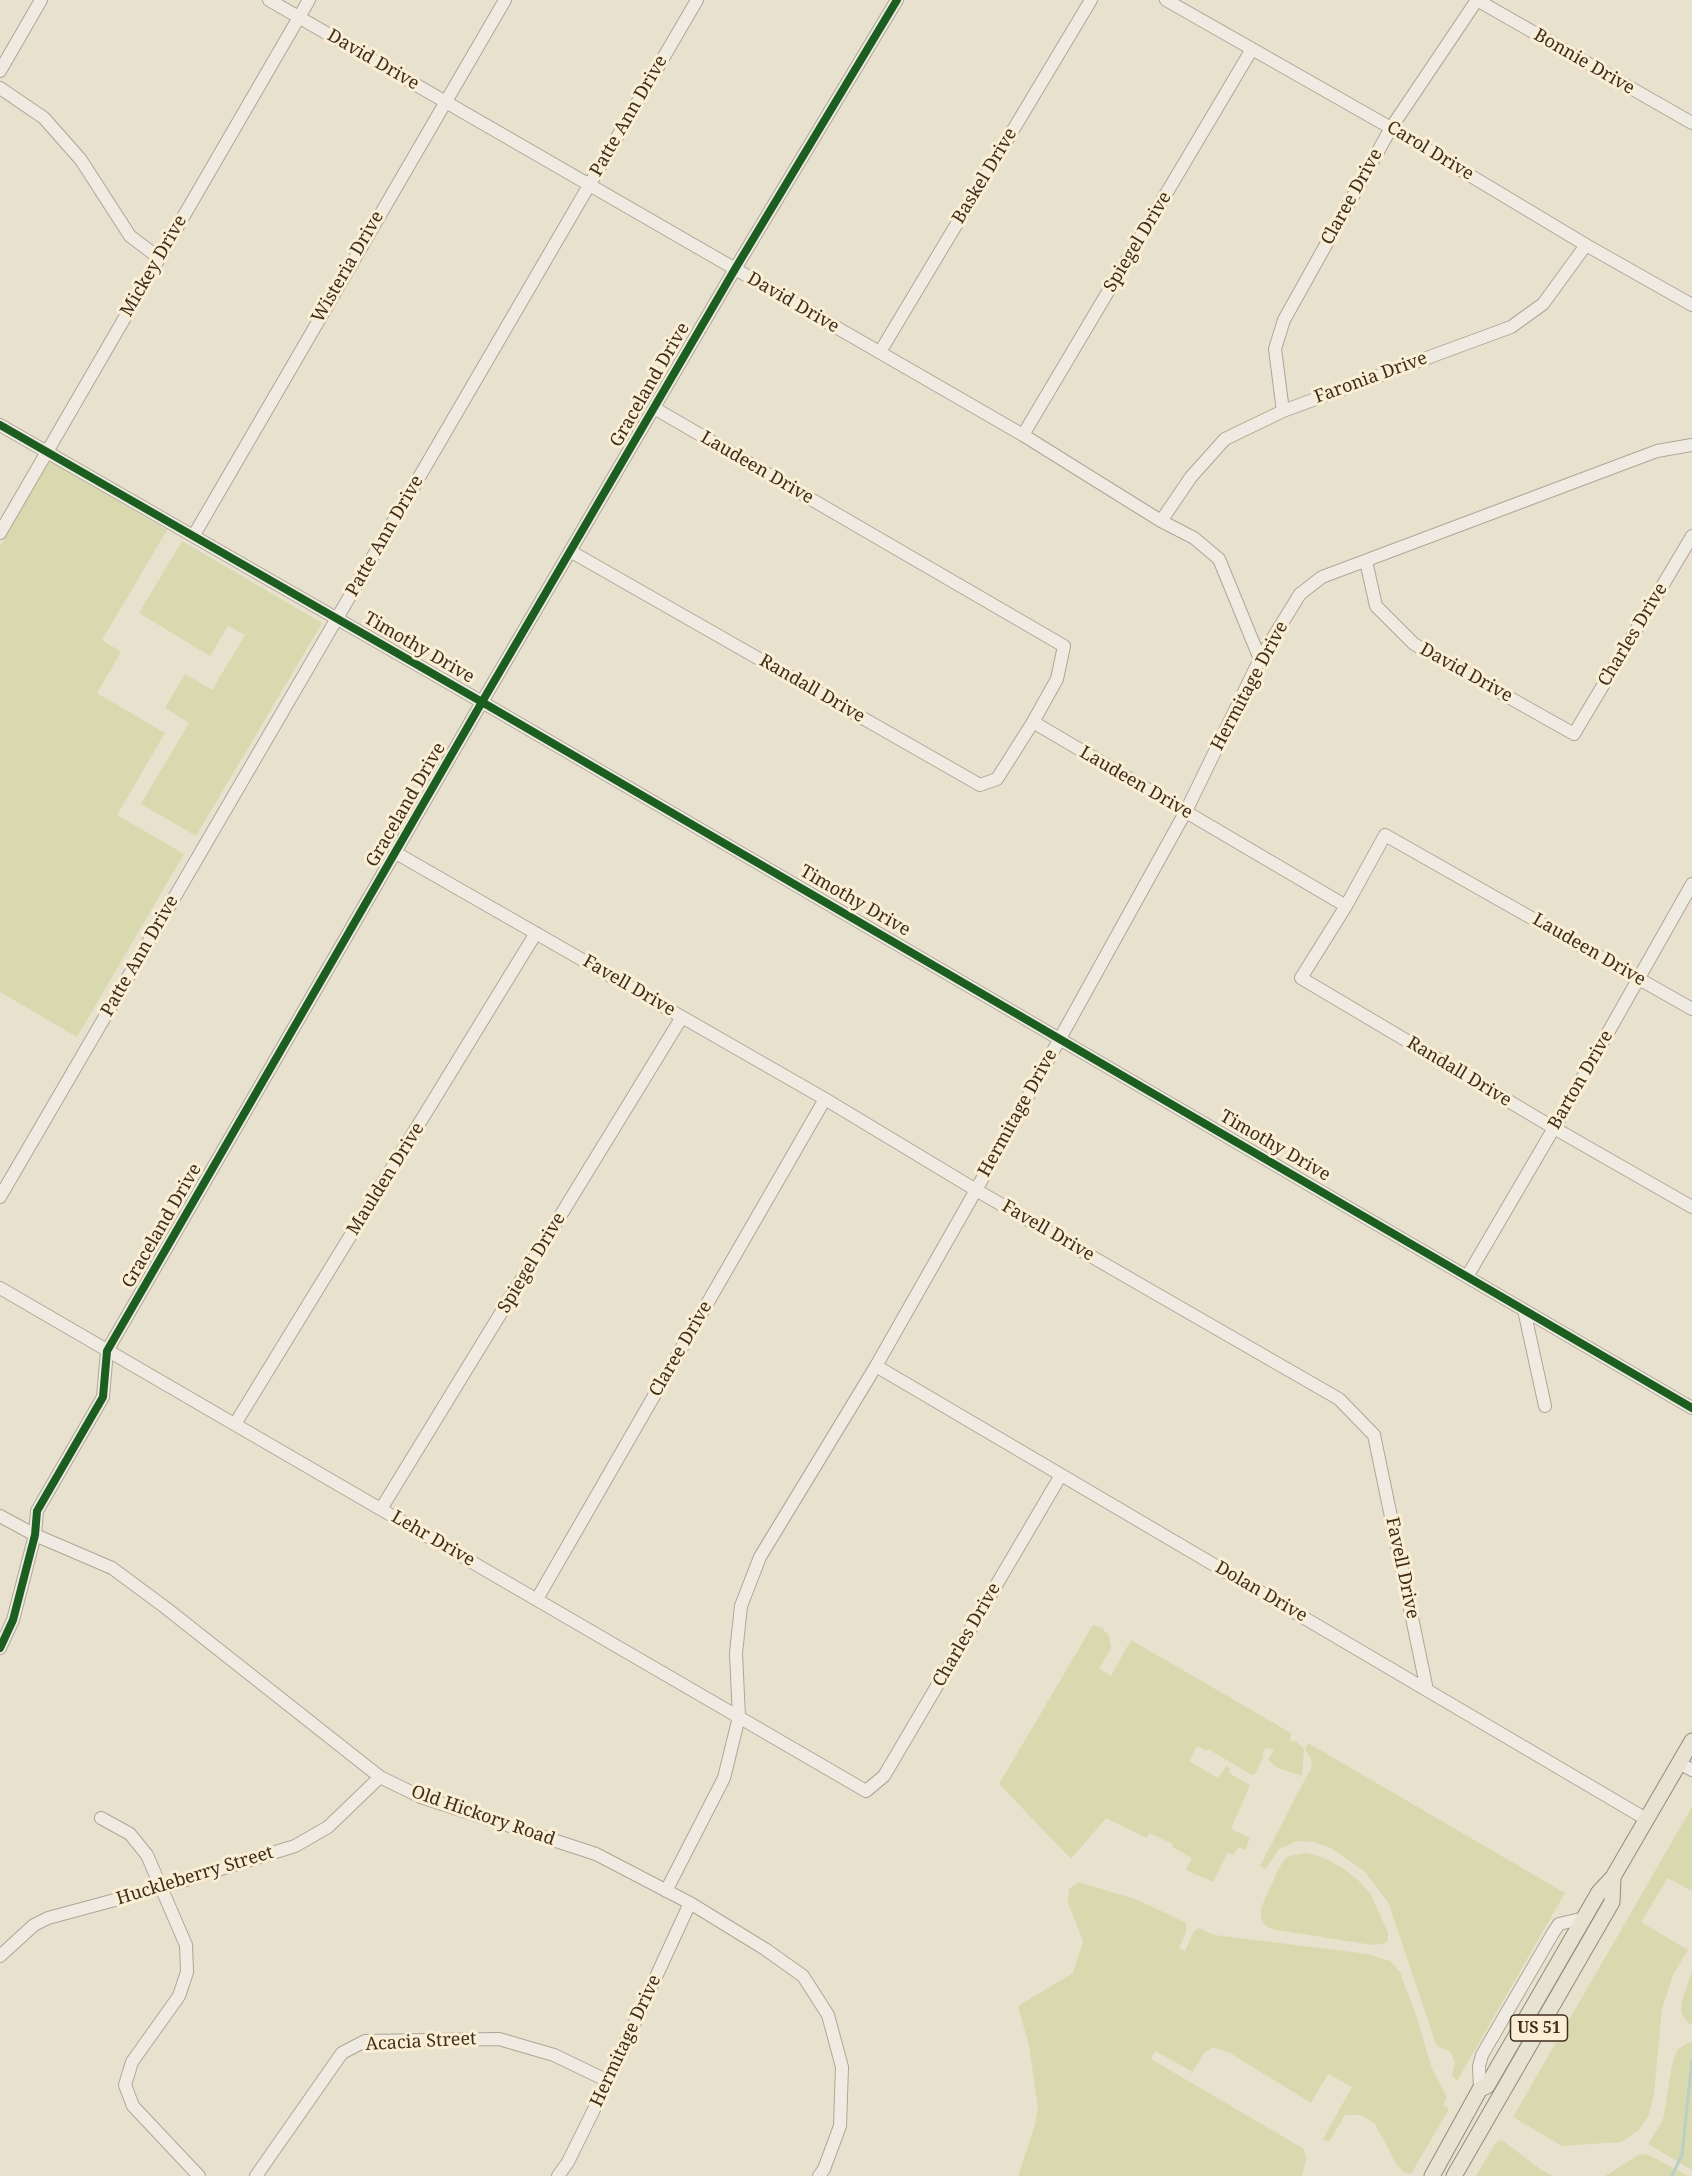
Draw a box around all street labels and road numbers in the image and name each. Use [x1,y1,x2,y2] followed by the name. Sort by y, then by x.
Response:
[1530,24,1638,100] street label: Bonnie Drive
[323,25,423,95] street label: David Drive
[586,52,672,180] street label: Patte Ann Drive
[1383,117,1477,185] street label: Carol Drive
[948,124,1022,228] street label: Baskel Drive
[1317,145,1387,249] street label: Claree Drive
[1100,188,1176,296] street label: Spiegel Drive
[307,207,389,327] street label: Wisteria Drive
[116,211,192,321] street label: Mickey Drive
[743,268,843,338] street label: David Drive
[606,319,694,451] street label: Graceland Drive
[1312,348,1430,408] street label: Faronia Drive
[697,427,817,509] street label: Laudeen Drive
[342,472,428,600] street label: Patte Ann Drive
[1594,580,1672,690] street label: Charles Drive
[360,608,478,688] street label: Timothy Drive
[1207,618,1293,754] street label: Hermitage Drive
[1416,639,1516,707] street label: David Drive
[756,650,868,728] street label: Randall Drive
[362,739,450,871] street label: Graceland Drive
[1076,742,1196,824] street label: Laudeen Drive
[796,861,914,941] street label: Timothy Drive
[97,892,183,1020] street label: Patte Ann Drive
[1529,909,1649,991] street label: Laudeen Drive
[579,951,679,1021] street label: Favell Drive
[1544,1027,1618,1133] street label: Barton Drive
[1403,1032,1515,1112] street label: Randall Drive
[974,1045,1062,1181] street label: Hermitage Drive
[1216,1106,1334,1186] street label: Timothy Drive
[343,1119,429,1239] street label: Maulden Drive
[118,1160,206,1292] street label: Graceland Drive
[998,1196,1098,1266] street label: Favell Drive
[494,1209,570,1317] street label: Spiegel Drive
[645,1297,717,1401] street label: Claree Drive
[387,1506,479,1572] street label: Lehr Drive
[1381,1515,1423,1621] street label: Favell Drive
[1211,1557,1311,1627] street label: Dolan Drive
[929,1579,1005,1691] street label: Charles Drive
[408,1781,558,1851] street label: Old Hickory Road
[114,1842,276,1910] street label: Huckleberry Street
[586,1972,666,2110] street label: Hermitage Drive
[1510,2015,1568,2041] road number: US 51
[365,2028,477,2056] street label: Acacia Street

